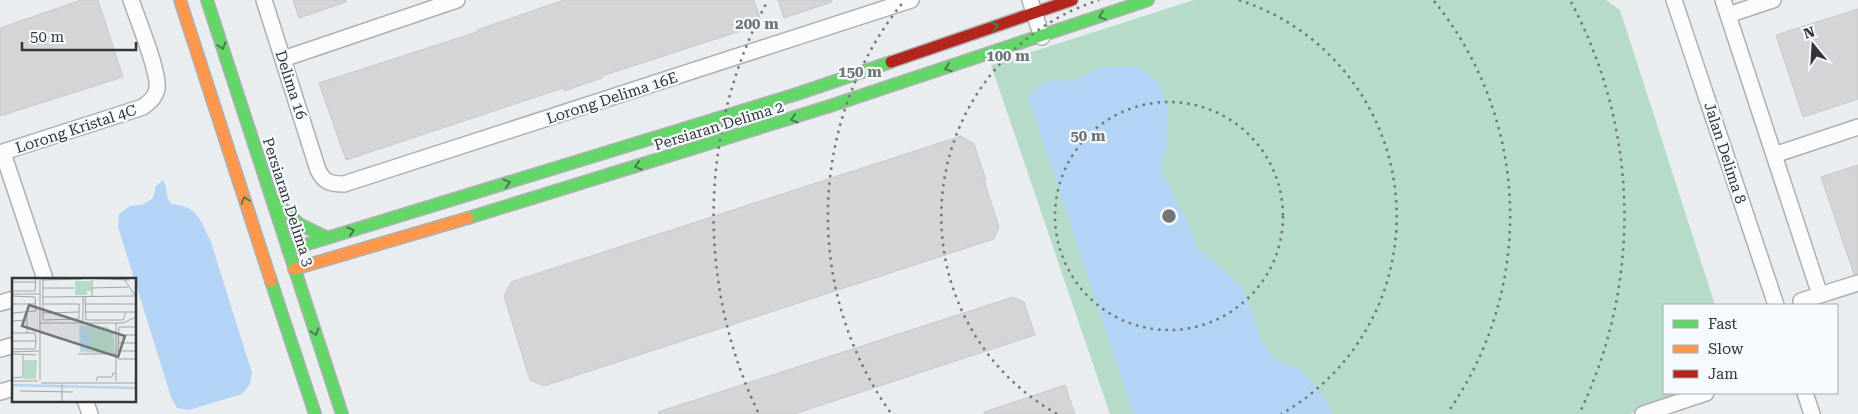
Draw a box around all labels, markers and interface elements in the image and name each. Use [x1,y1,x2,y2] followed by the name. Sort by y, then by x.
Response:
[1099,10,1107,20] one-way arrow
[735,15,779,33] text: 200 m
[22,20,136,52] scale bar
[1788,20,1838,70] north arrow
[990,22,998,32] one-way arrow
[1801,23,1817,42] text: N
[30,28,65,46] text: 50 m
[216,42,226,50] one-way arrow
[986,47,1030,65] text: 100 m
[271,48,311,122] street label: Delima 16
[945,62,953,72] one-way arrow
[838,63,882,81] text: 150 m
[544,68,680,128] street label: Lorong Delima 16E
[652,98,786,154] street label: Persiaran Delima 2
[1700,100,1750,206] street label: Jalan Delima 8
[13,101,139,157] street label: Lorong Kristal 4C
[790,113,798,123] one-way arrow
[1070,127,1106,145] text: 50 m
[259,135,317,269] street label: Persiaran Delima 3
[635,160,643,170] one-way arrow
[502,179,511,189] one-way arrow
[241,196,251,205] one-way arrow
[1160,207,1178,225] centre of rings
[347,226,355,236] one-way arrow
[12,278,136,402] inset map
[1663,304,1838,394] legend
[1708,315,1738,333] text: Fast
[309,327,319,336] one-way arrow
[1708,340,1744,358] text: Slow
[1708,365,1738,383] text: Jam

